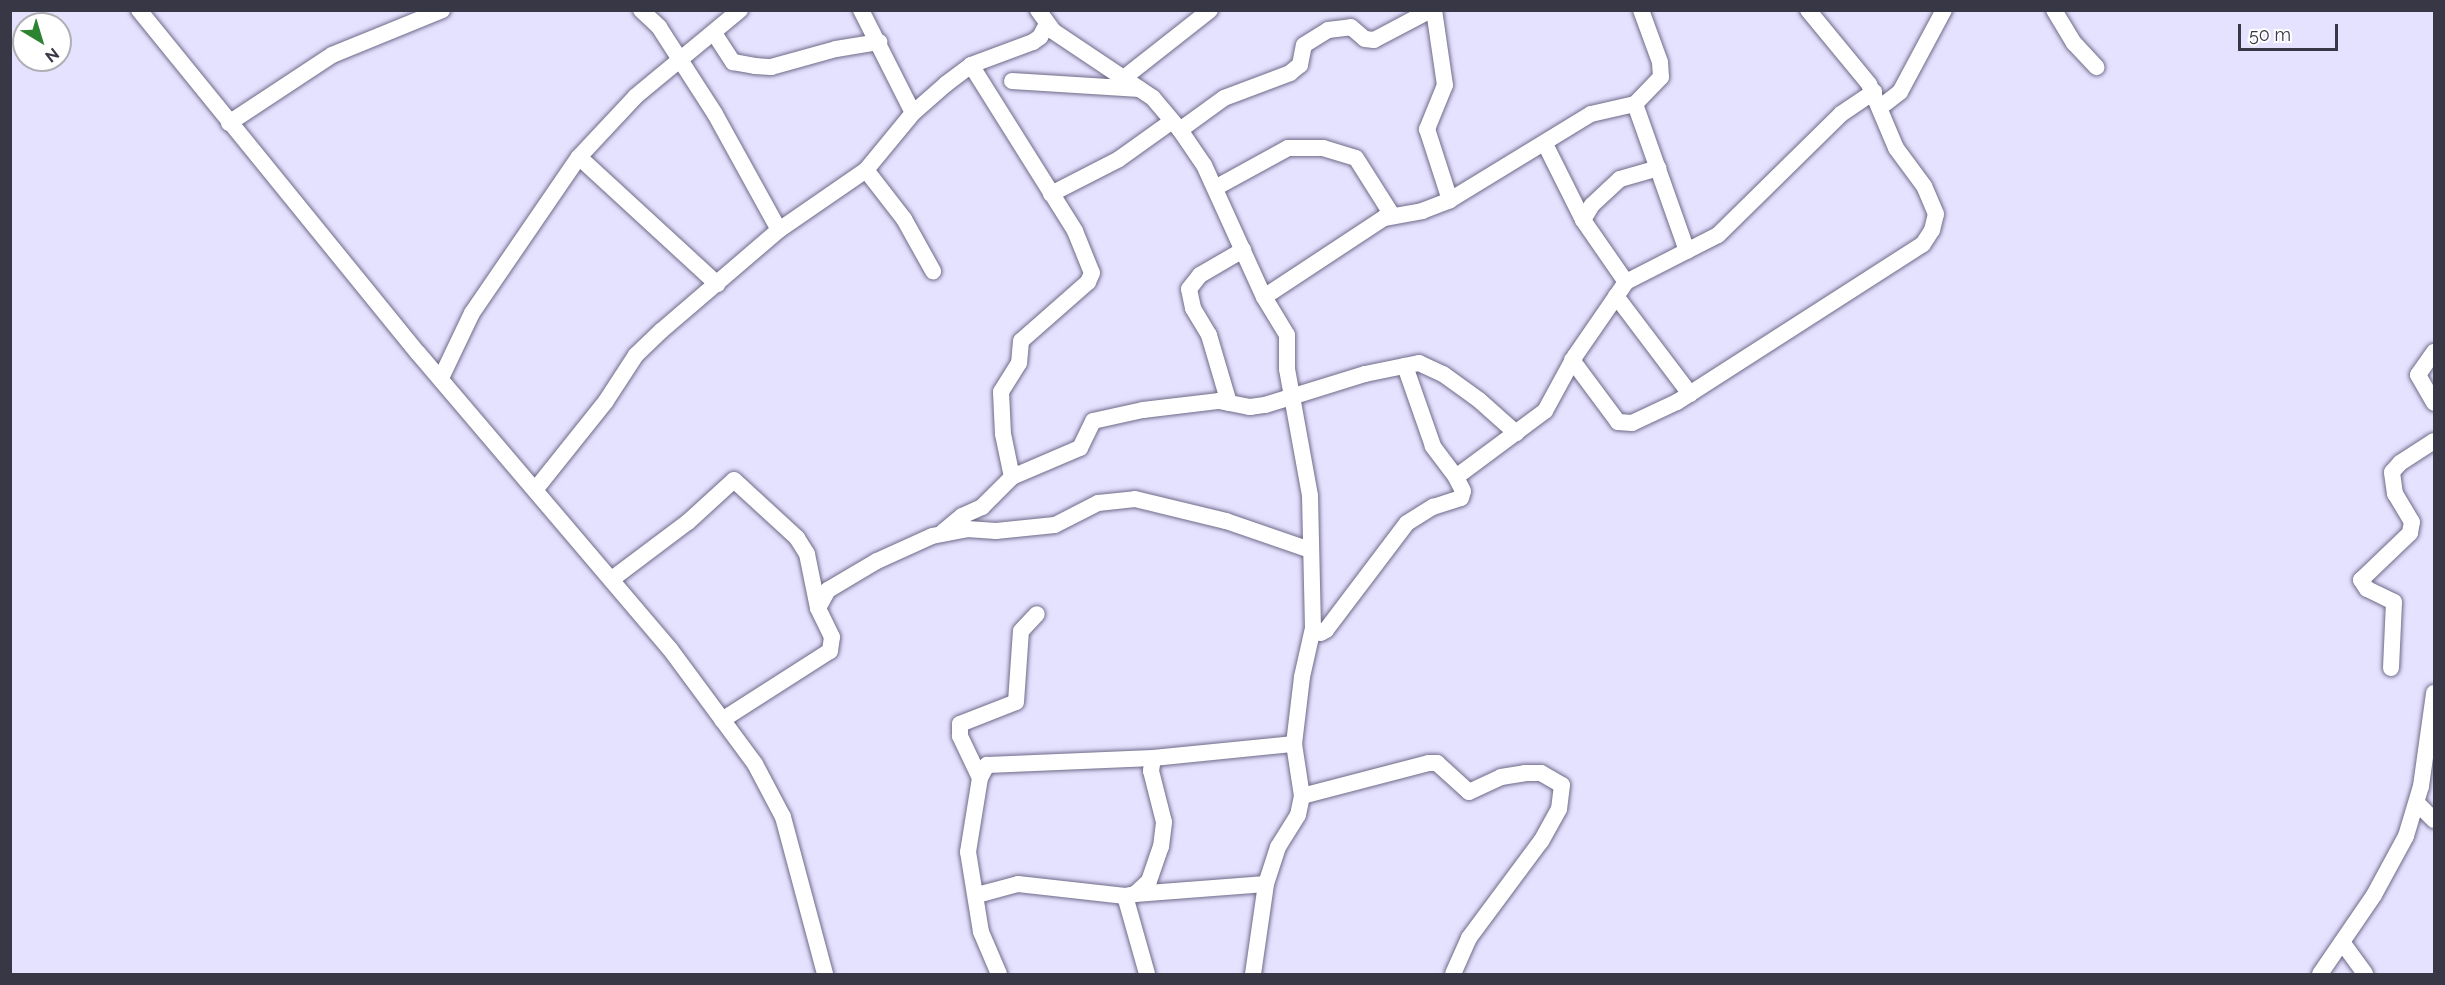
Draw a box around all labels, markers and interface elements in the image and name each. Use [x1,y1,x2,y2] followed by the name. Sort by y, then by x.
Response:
[12,12,72,72] north arrow
[2241,12,2342,50] scale bar
[2249,24,2291,45] text: 50 m
[41,44,63,66] text: N

